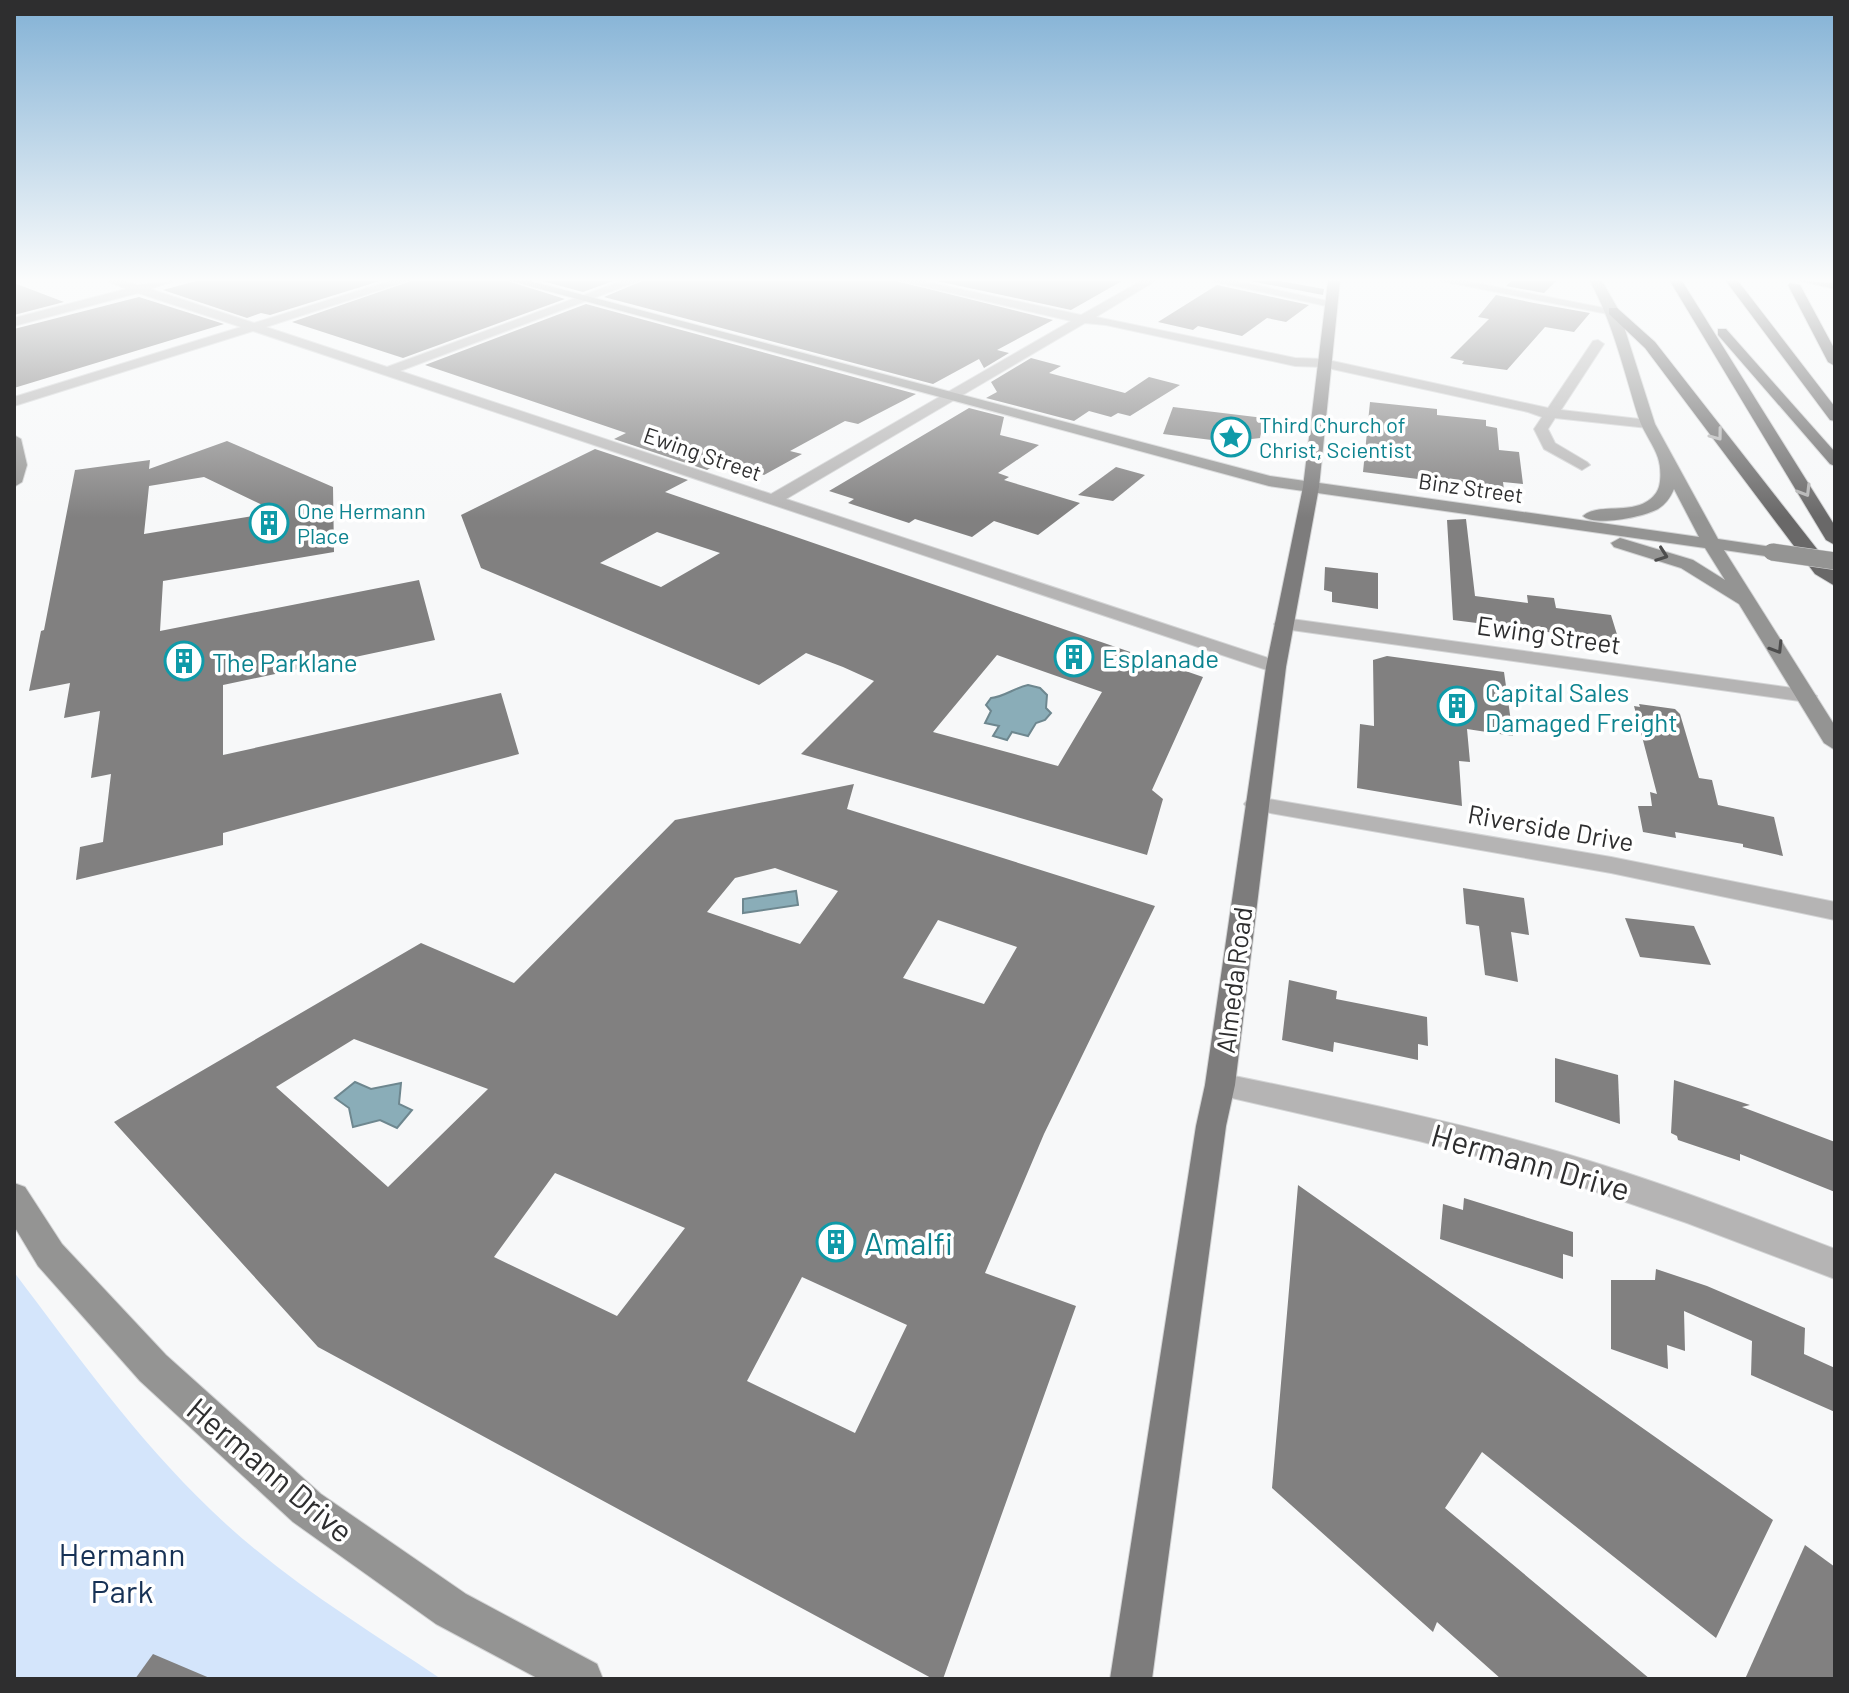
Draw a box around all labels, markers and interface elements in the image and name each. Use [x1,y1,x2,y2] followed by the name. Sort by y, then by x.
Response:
[1259,411,1412,462] place label: Third Church of Christ, Scientist
[1210,416,1252,458] place icon: Third Church of Christ, Scientist
[641,421,765,485] street label: Ewing Street
[1707,426,1721,441] one-way arrow
[1417,467,1525,507] street label: Binz Street
[1795,482,1810,497] one-way arrow
[297,497,426,548] place label: One Hermann Place
[248,502,290,544] building icon: One Hermann Place
[1654,546,1668,562] one-way arrow
[1475,609,1623,659] street label: Ewing Street
[1053,636,1095,678] building icon: Esplanade
[1767,639,1782,653] one-way arrow
[163,640,205,682] building icon: The Parklane
[1102,642,1219,673] place label: Esplanade
[212,646,358,677] place label: The Parklane
[1485,676,1678,737] place label: Capital Sales Damaged Freight
[1436,685,1478,727] building icon: Capital Sales Damaged Freight
[1466,797,1636,857] street label: Riverside Drive
[1209,905,1257,1055] street label: Almeda Road
[1427,1115,1635,1207] street label: Hermann Drive
[815,1221,857,1263] building icon: Amalfi
[864,1223,953,1261] place label: Amalfi
[180,1389,362,1549] street label: Hermann Drive
[59,1534,185,1609] park label: Hermann Park

